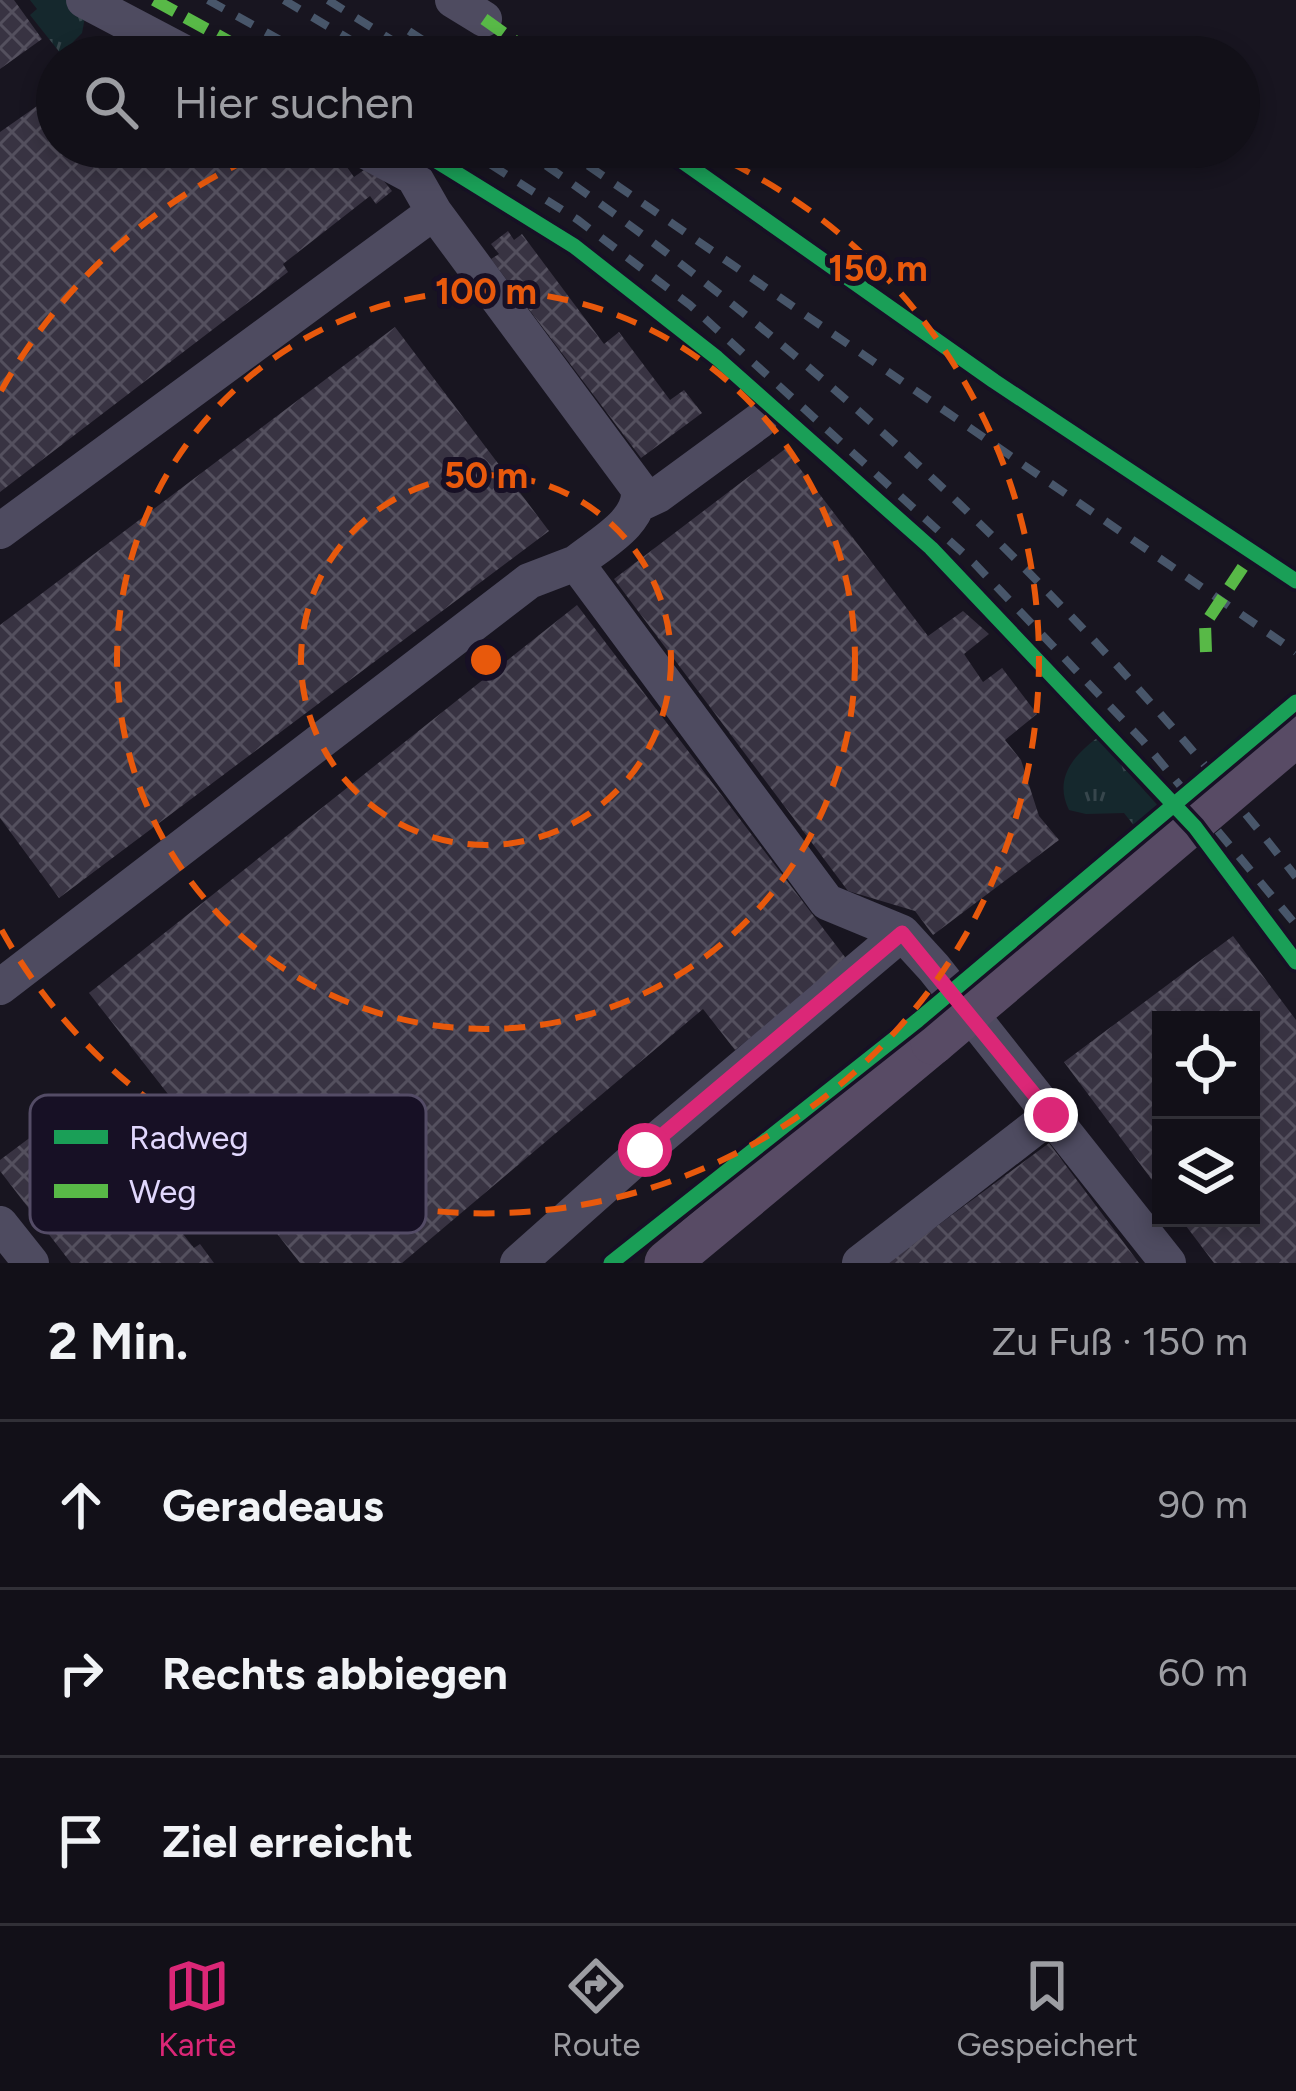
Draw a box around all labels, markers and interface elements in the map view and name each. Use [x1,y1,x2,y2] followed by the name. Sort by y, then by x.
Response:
[36,36,1260,168] search box
[78,69,144,135] icon: search
[174,75,414,129] text: Hier suchen
[828,247,928,290] text: 150 m
[435,270,537,313] text: 100 m
[444,454,528,497] text: 50 m
[465,639,507,681] centre of rings
[1152,1011,1260,1227] map controls
[1152,1011,1260,1119] button: locate
[1024,1088,1078,1142] route end
[30,1095,426,1233] legend
[129,1118,249,1157] text: Radweg
[1152,1119,1260,1227] button: layers
[618,1123,672,1177] route start
[129,1172,197,1211] text: Weg
[48,1311,188,1372] text: 2 Min.
[992,1318,1248,1365] text: Zu Fuß · 150 m
[48,1472,114,1538] icon: ahead
[162,1478,384,1532] text: Geradeaus
[1158,1481,1248,1528] text: 90 m
[48,1640,114,1706] icon: right
[162,1646,508,1700] text: Rechts abbiegen
[1158,1649,1248,1696] text: 60 m
[48,1808,114,1874] icon: arrive
[162,1814,413,1868] text: Ziel erreicht
[158,1953,236,2064] tab: Karte
[552,1953,641,2064] tab: Route
[956,1953,1138,2064] tab: Gespeichert

